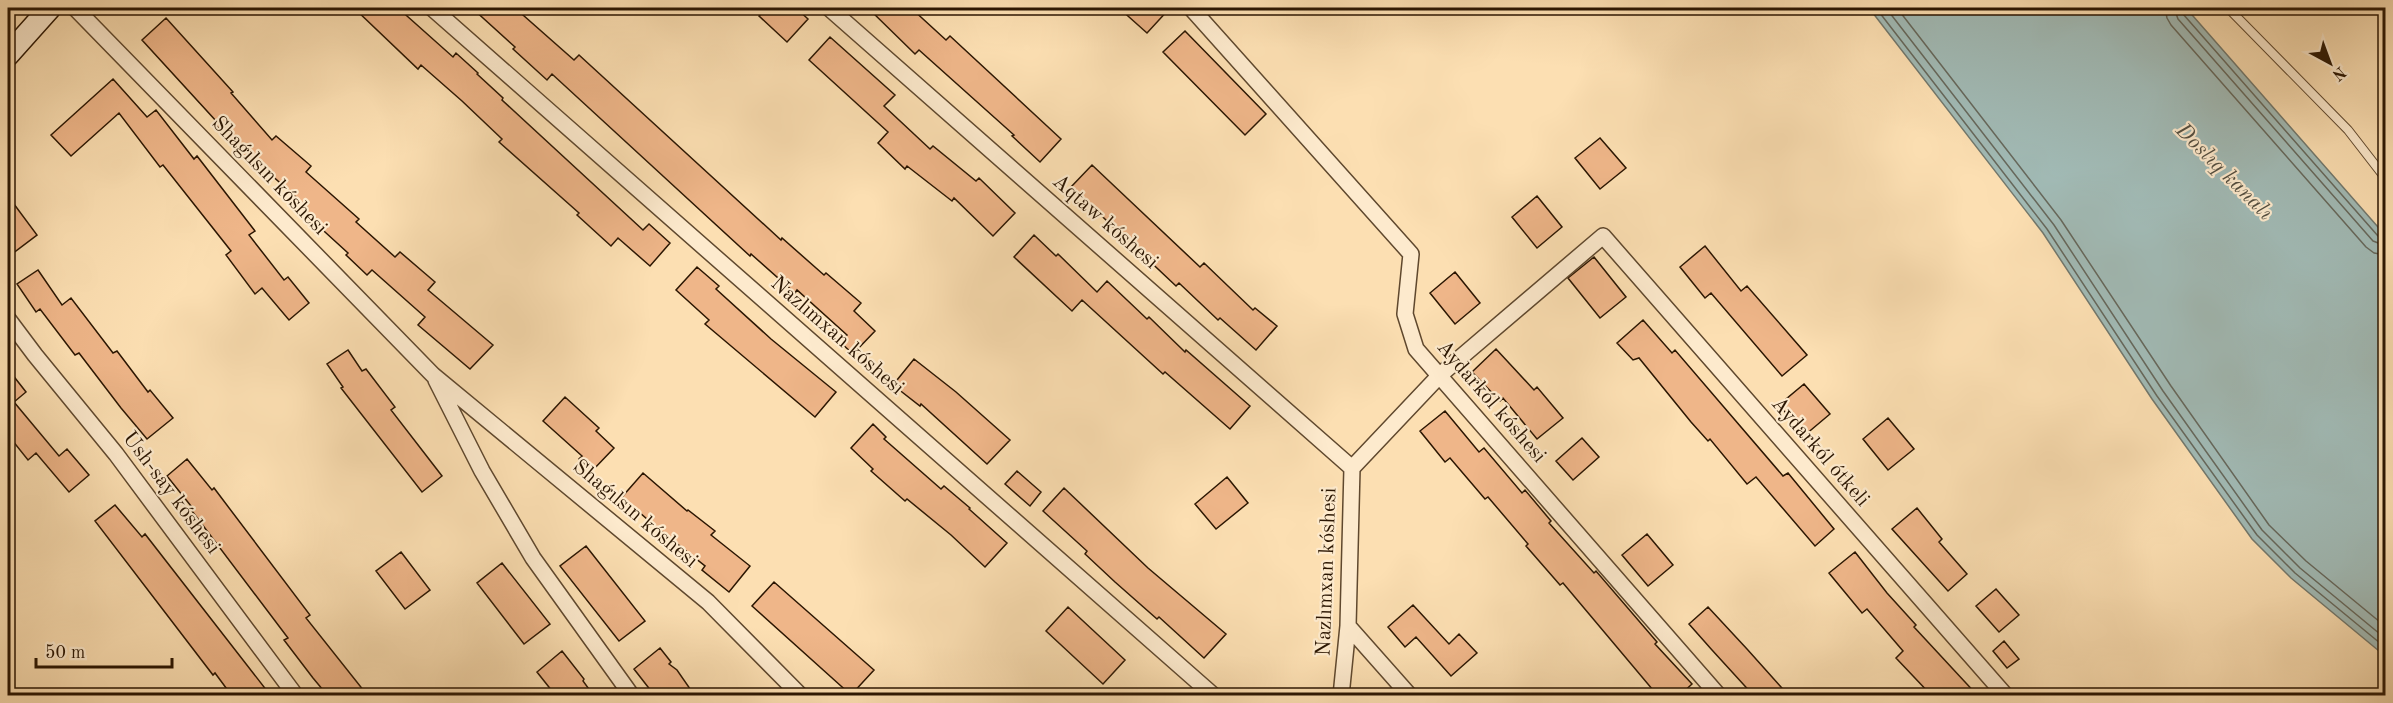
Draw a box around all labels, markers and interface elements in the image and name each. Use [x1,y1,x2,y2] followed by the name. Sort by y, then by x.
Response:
[2300,33,2360,93] north arrow
[2328,63,2348,83] text: N
[207,113,331,239] street label: Shaǵılsın kóshesi
[2171,119,2277,225] water label: Doslıq kanalı
[1048,171,1162,273] street label: Aqtaw kóshesi
[766,273,908,399] street label: Nazlımxan kóshesi
[1432,337,1550,467] street label: Aydarkól kóshesi
[1767,393,1873,511] street label: Aydarkól ótkeli
[118,428,224,558] street label: Ush-say kóshesi
[569,456,701,572] street label: Shaǵılsın kóshesi
[1314,487,1340,657] street label: Nazlımxan kóshesi
[36,631,172,669] scale bar
[45,644,85,662] text: 50 m

